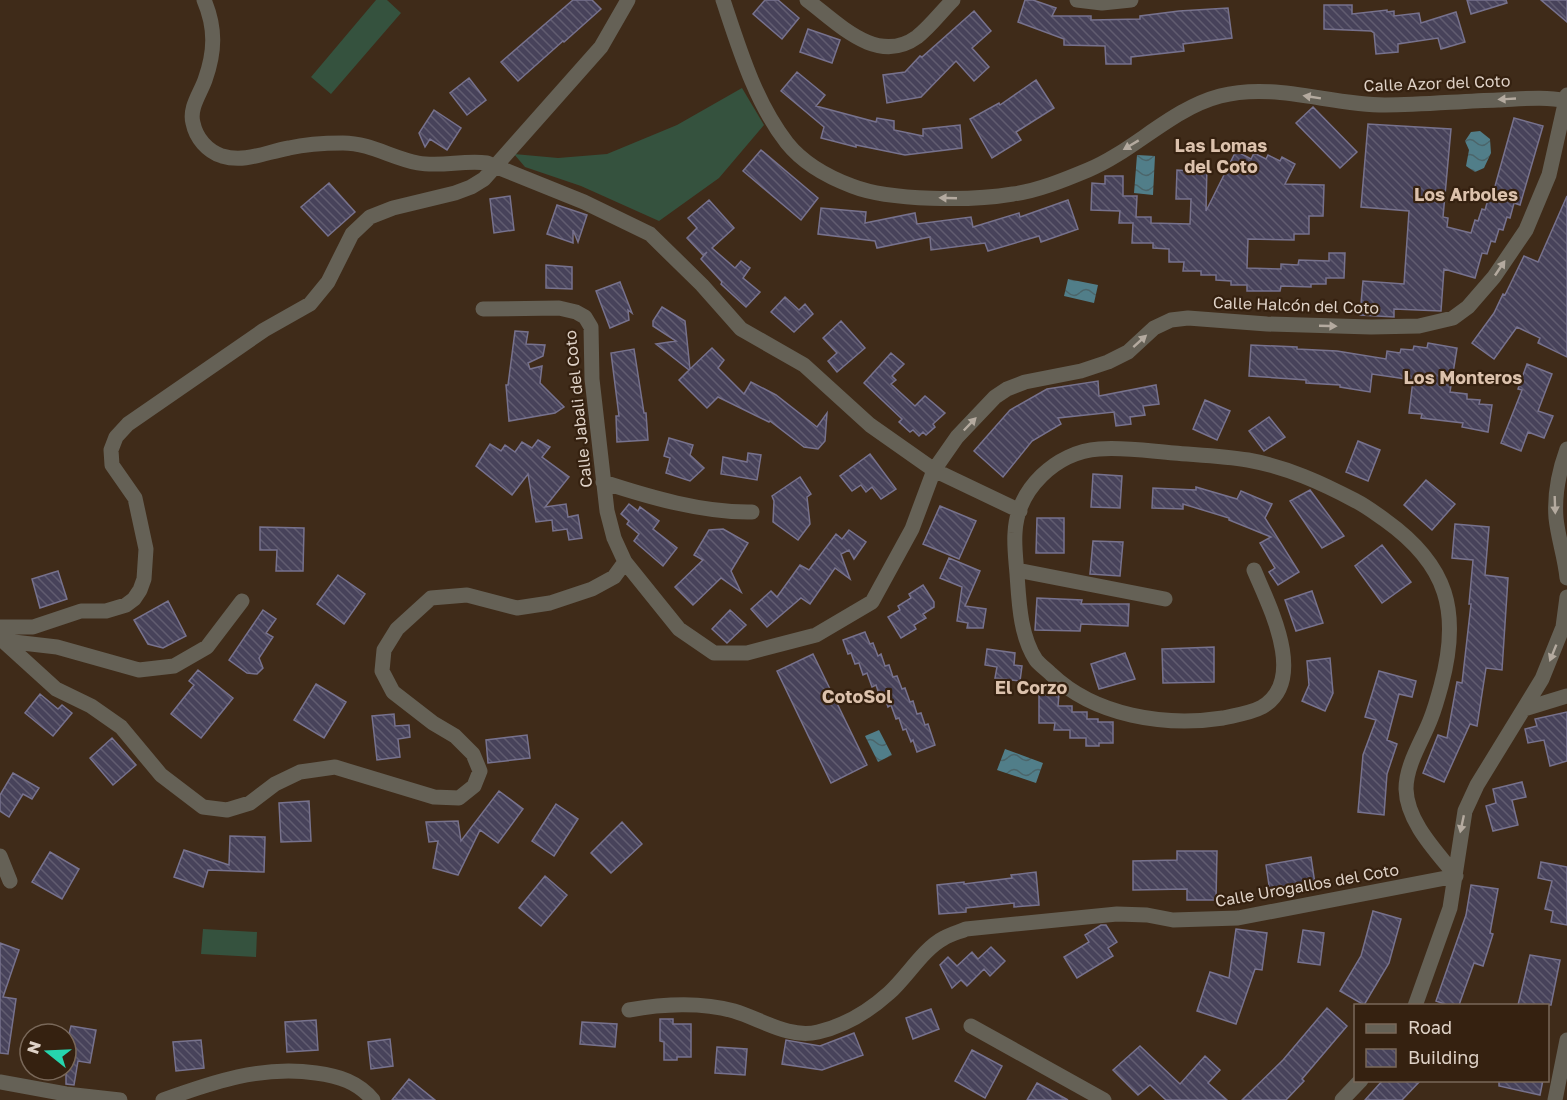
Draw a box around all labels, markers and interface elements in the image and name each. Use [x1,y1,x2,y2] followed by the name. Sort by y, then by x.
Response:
[1363,70,1511,96] street label: Calle Azor del Coto
[1303,92,1322,101] one-way arrow
[1497,95,1516,104] one-way arrow
[1175,134,1267,177] district label: Las Lomas del Coto
[1123,139,1139,150] one-way arrow
[1414,183,1518,205] district label: Los Arboles
[938,193,957,202] one-way arrow
[1494,260,1506,276] one-way arrow
[1213,292,1379,318] street label: Calle Halcón del Coto
[1319,321,1338,331] one-way arrow
[560,329,596,489] street label: Calle Jabali del Coto
[1133,334,1148,348] one-way arrow
[1404,366,1522,388] district label: Los Monteros
[963,416,977,431] one-way arrow
[1551,496,1560,515] one-way arrow
[1548,644,1557,662] one-way arrow
[995,676,1067,698] district label: El Corzo
[822,685,892,707] district label: CotoSol
[1457,815,1466,834] one-way arrow
[1213,859,1401,911] street label: Calle Urogallos del Coto
[1354,1004,1549,1082] legend
[1408,1016,1452,1038] text: Road
[18,1022,78,1082] north arrow
[22,1038,45,1056] text: N
[1408,1046,1479,1068] text: Building

